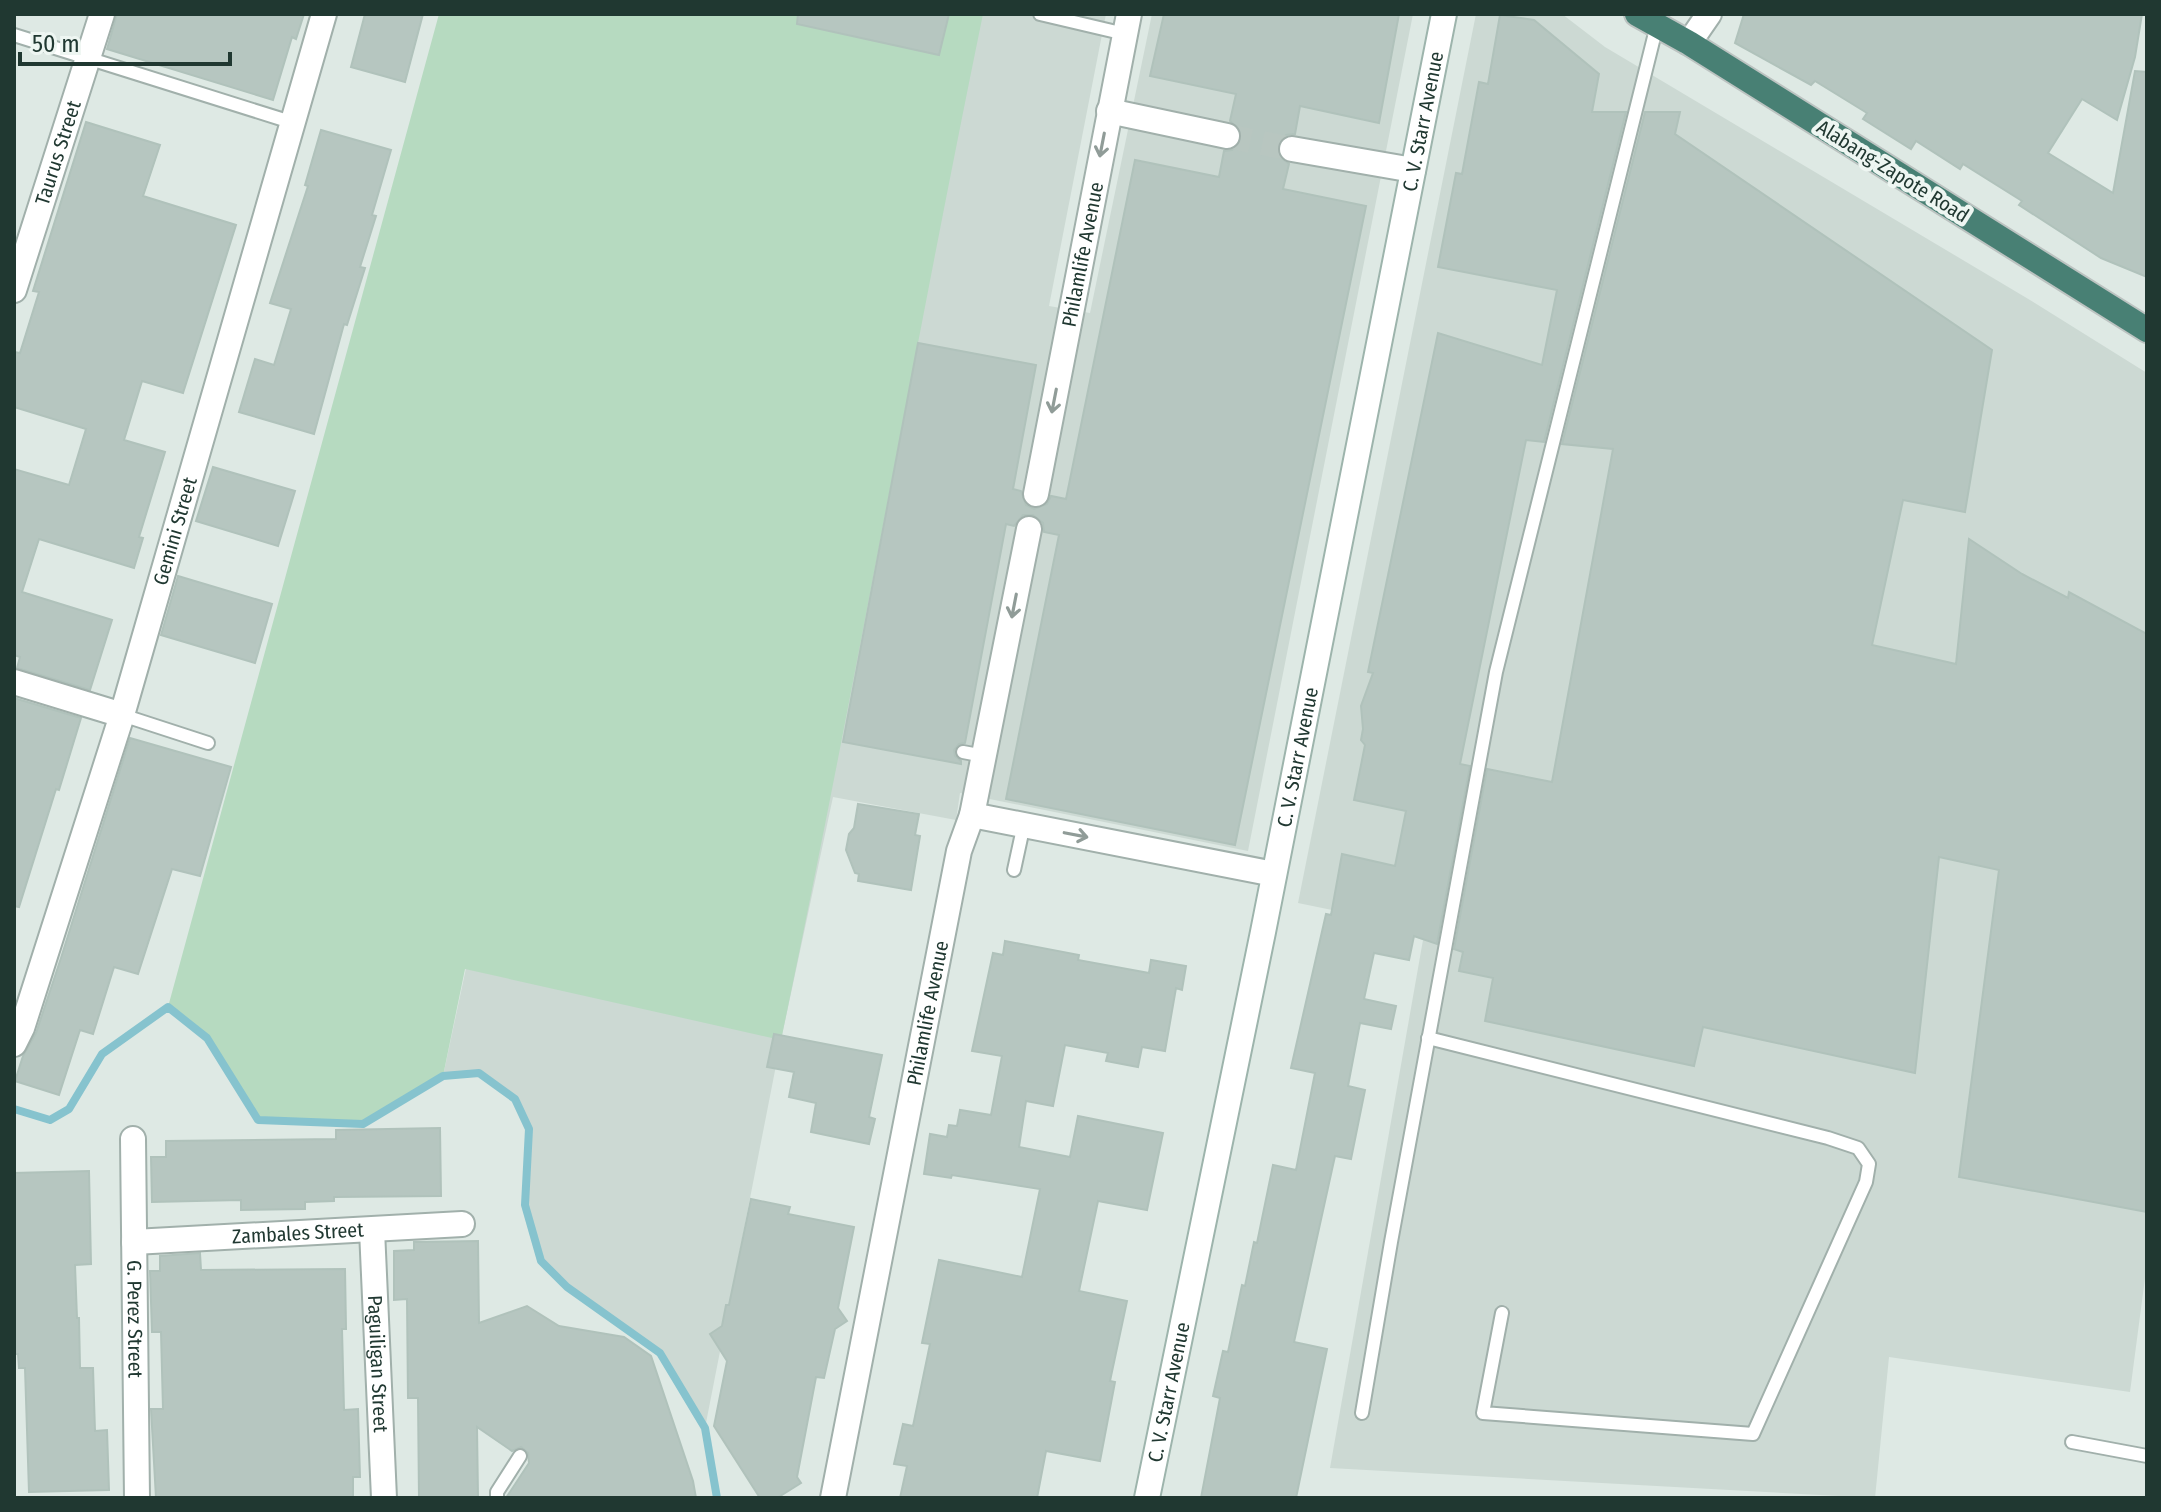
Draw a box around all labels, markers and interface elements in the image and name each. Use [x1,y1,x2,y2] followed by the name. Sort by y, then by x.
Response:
[20,16,230,66] scale bar
[32,30,80,58] text: 50 m
[1397,49,1448,193] street label: C. V. Starr Avenue
[30,97,86,208] street label: Taurus Street
[1813,115,1973,227] street label: Alabang-Zapote Road
[1094,132,1109,157] one-way arrow
[1057,180,1108,329] street label: Philamlife Avenue
[1045,387,1060,413] one-way arrow
[148,474,202,588] street label: Gemini Street
[1006,592,1021,618] one-way arrow
[1272,685,1323,829] street label: C. V. Starr Avenue
[1063,828,1089,843] one-way arrow
[902,939,953,1088] street label: Philamlife Avenue
[231,1217,365,1249] street label: Zambales Street
[122,1260,148,1379] street label: G. Perez Street
[363,1295,393,1433] street label: Paguiligan Street
[1143,1320,1195,1464] street label: C. V. Starr Avenue

